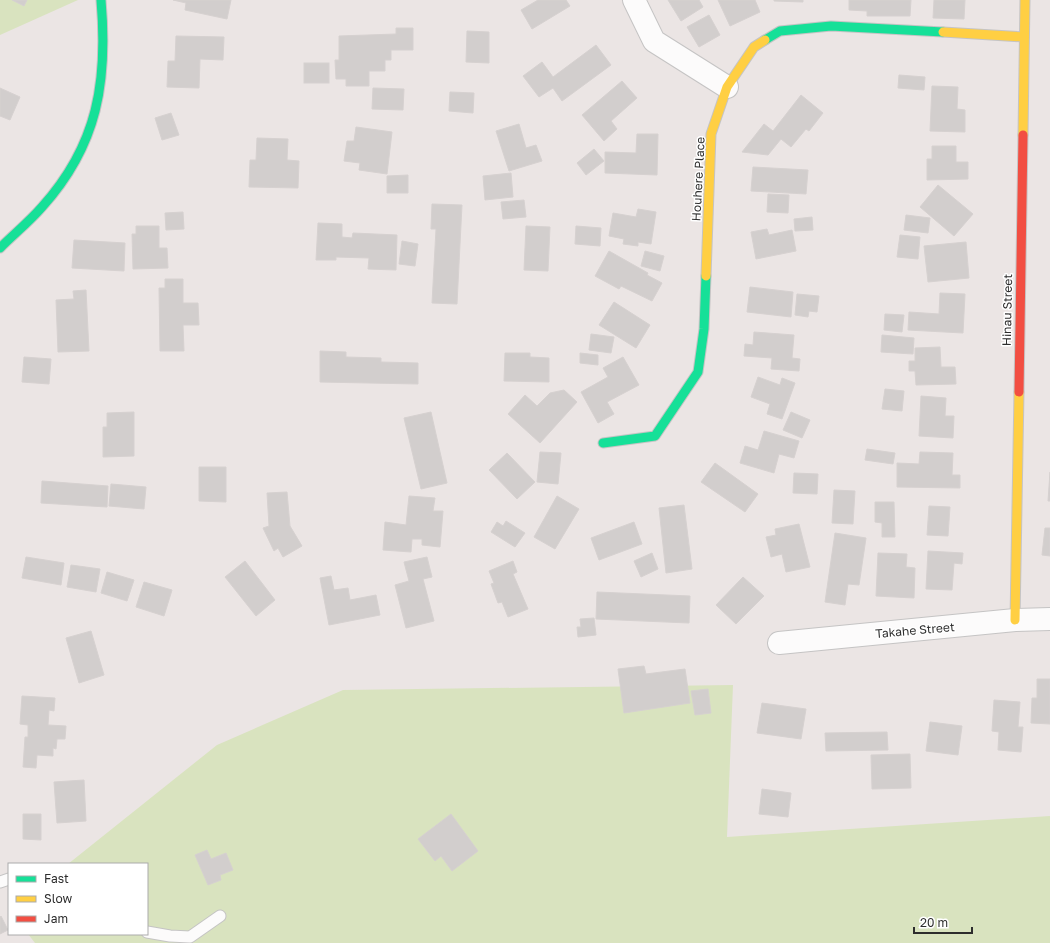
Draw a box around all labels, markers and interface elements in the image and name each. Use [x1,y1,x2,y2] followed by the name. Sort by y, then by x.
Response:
[688,136,708,222] street label: Houhere Place
[999,274,1015,346] street label: Hinau Street
[875,619,955,641] street label: Takahe Street
[8,863,148,935] legend
[44,871,69,886] text: Fast
[44,891,72,906] text: Slow
[914,909,972,935] scale bar
[44,911,68,926] text: Jam
[920,915,948,930] text: 20 m

